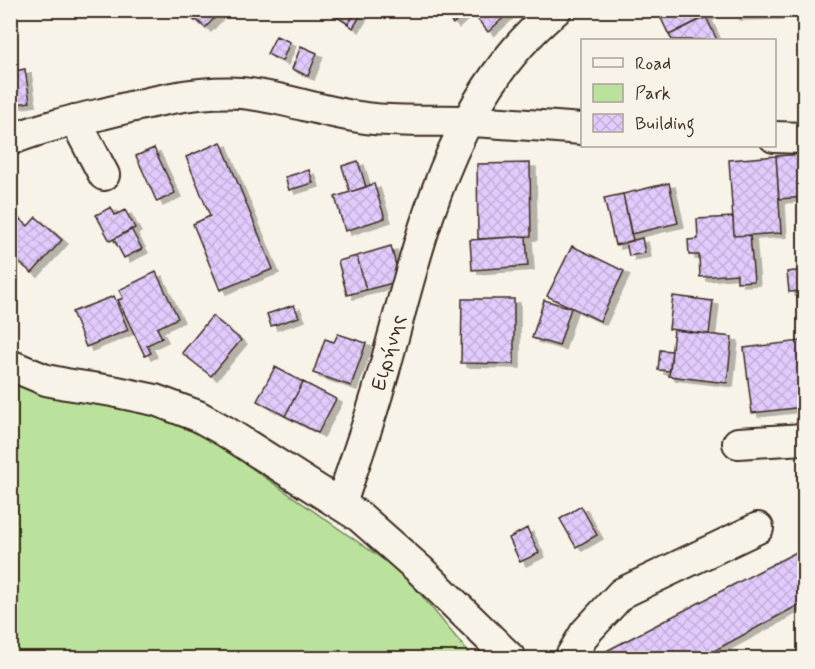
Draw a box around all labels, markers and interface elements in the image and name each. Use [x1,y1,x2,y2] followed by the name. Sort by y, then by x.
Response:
[581,39,776,147] legend
[635,52,671,76] text: Road
[635,82,671,106] text: Park
[635,112,695,138] text: Building
[365,311,413,394] street label: Ειρήνης

